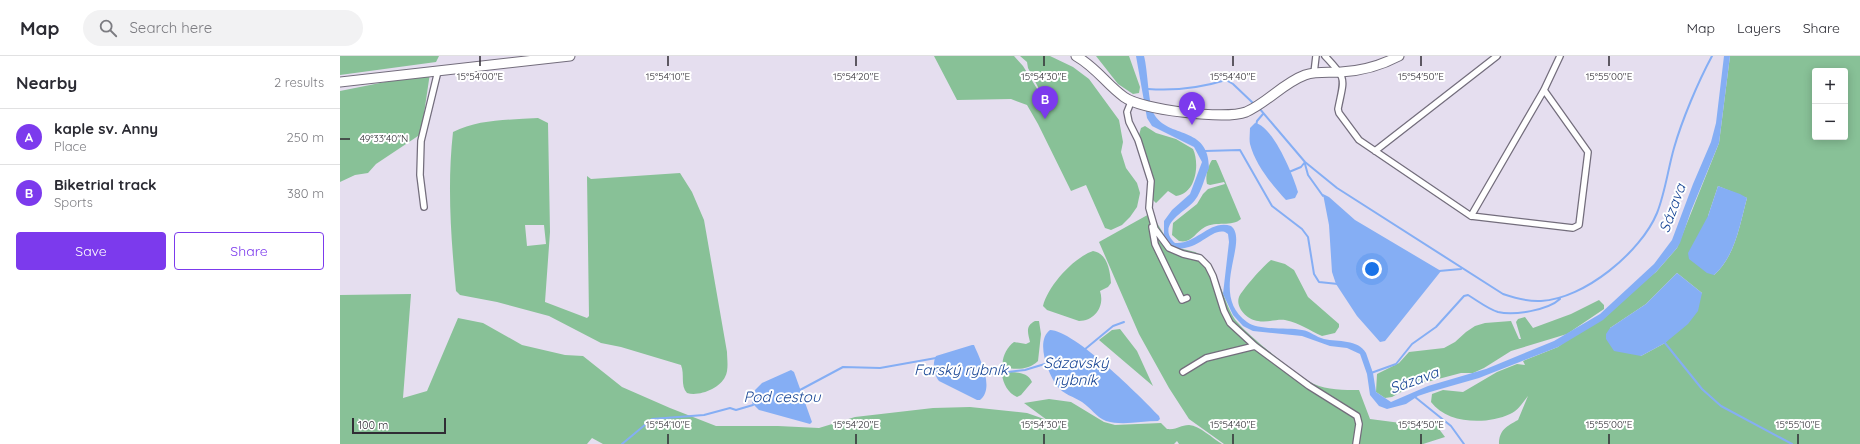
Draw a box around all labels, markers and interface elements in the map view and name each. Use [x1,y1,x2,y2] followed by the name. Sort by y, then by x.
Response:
[83,10,363,46] search box
[20,16,59,40] text: Map
[97,17,119,39] icon: search
[129,18,212,37] text: Search here
[1686,19,1715,37] text: Map
[1737,19,1781,37] text: Layers
[1803,19,1840,37] text: Share
[1812,68,1848,140] map controls
[1812,68,1848,104] button: +
[457,70,504,83] text: 15°54'00"E
[646,70,690,83] text: 15°54'10"E
[833,70,879,83] text: 15°54'20"E
[1021,70,1067,83] text: 15°54'30"E
[1210,70,1256,83] text: 15°54'40"E
[1398,70,1444,83] text: 15°54'50"E
[1586,70,1633,83] text: 15°55'00"E
[16,72,77,93] text: Nearby
[274,74,324,90] text: 2 results
[1032,86,1058,119] pin: B
[1179,92,1205,125] pin: A
[1812,104,1848,140] button: −
[54,119,158,138] text: kaple sv. Anny
[25,129,33,145] text: A
[287,129,324,145] text: 250 m
[360,132,408,145] text: 49°33'40"N
[54,138,87,154] text: Place
[54,175,157,194] text: Biketrial track
[1654,180,1690,235] water label: Sázava
[25,185,33,201] text: B
[287,185,324,201] text: 380 m
[54,194,93,210] text: Sports
[16,232,166,270] button: Save
[174,232,324,270] button: Share
[1362,259,1382,279] your location
[1043,353,1110,389] water label: Sázavský rybník
[914,360,1010,379] water label: Farský rybník
[1387,362,1442,398] water label: Sázava
[744,387,822,406] water label: Pod cestou
[352,416,446,435] scale bar
[358,418,388,432] text: 100 m
[646,418,690,431] text: 15°54'10"E
[833,418,879,431] text: 15°54'20"E
[1021,418,1067,431] text: 15°54'30"E
[1210,418,1256,431] text: 15°54'40"E
[1398,418,1444,431] text: 15°54'50"E
[1586,418,1633,431] text: 15°55'00"E
[1776,418,1821,431] text: 15°55'10"E

